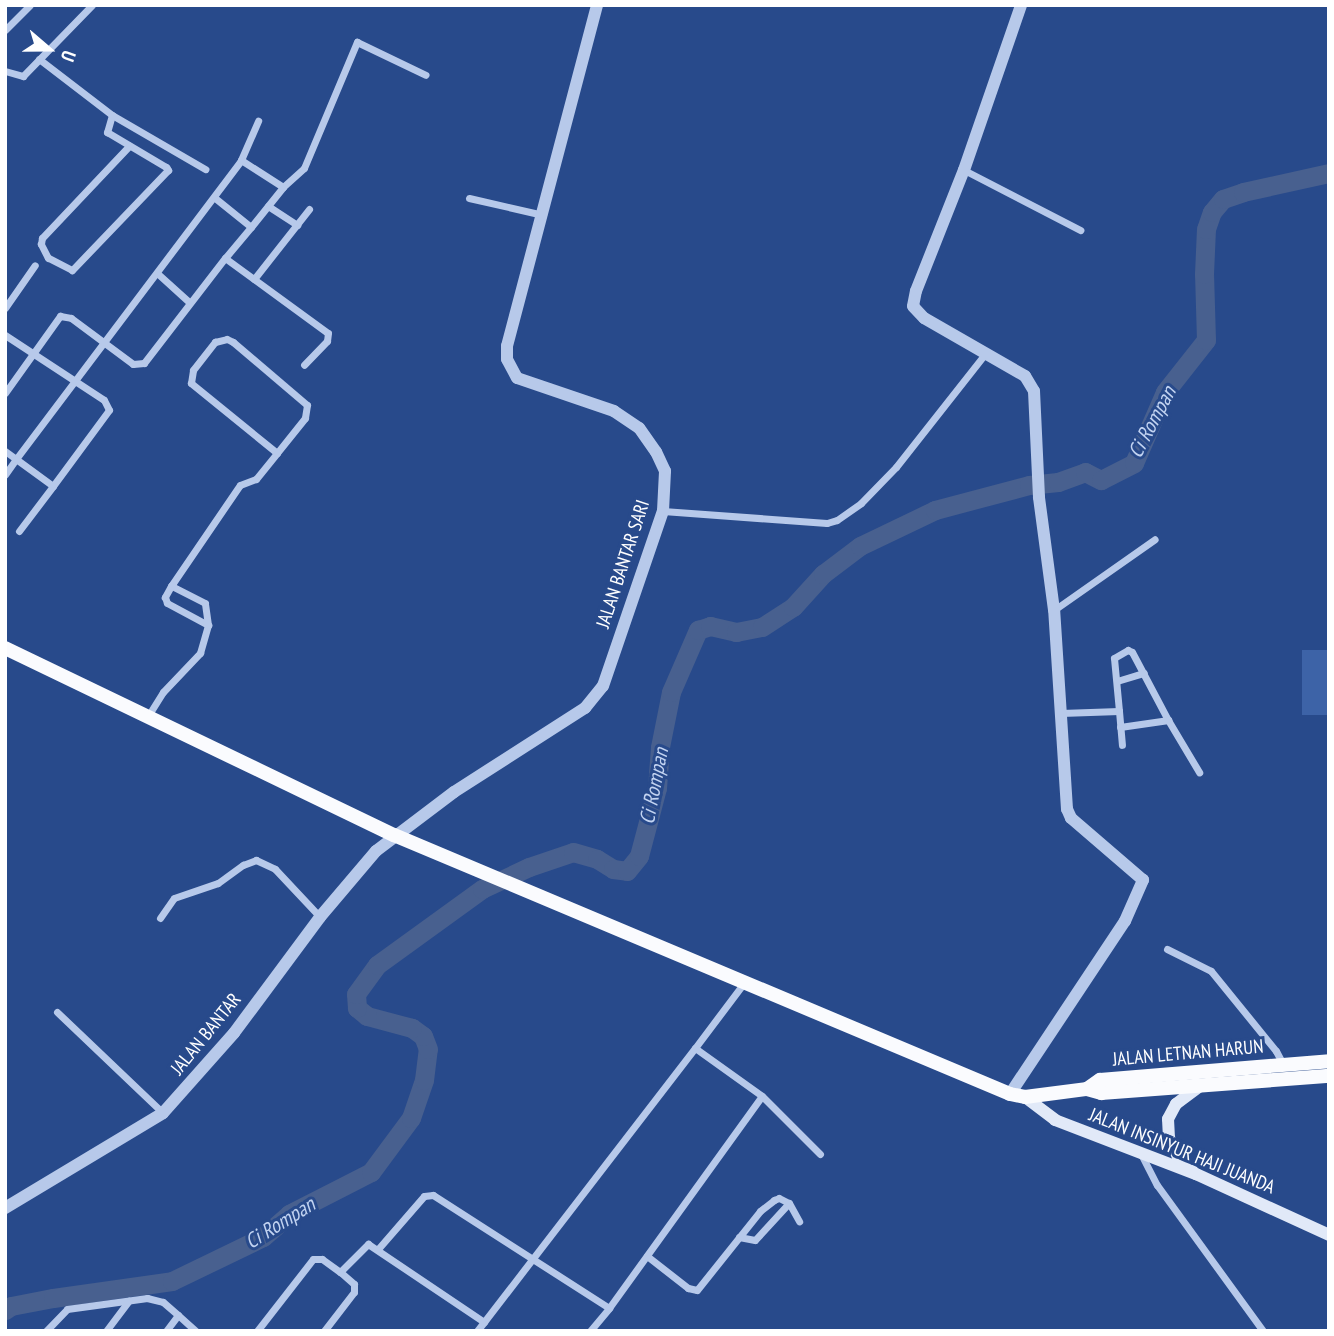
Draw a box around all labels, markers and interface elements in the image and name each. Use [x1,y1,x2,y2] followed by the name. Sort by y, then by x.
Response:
[14,14,84,84] north arrow
[56,47,82,65] text: U
[1123,382,1181,462] water label: Ci Rompan
[592,497,654,631] street label: JALAN BANTAR SARI
[634,746,674,826] water label: Ci Rompan
[166,989,246,1079] street label: JALAN BANTAR
[1112,1035,1264,1071] street label: JALAN LETNAN HARUN
[1086,1103,1278,1199] street label: JALAN INSINYUR HAJI JUANDA
[241,1192,319,1254] water label: Ci Rompan

